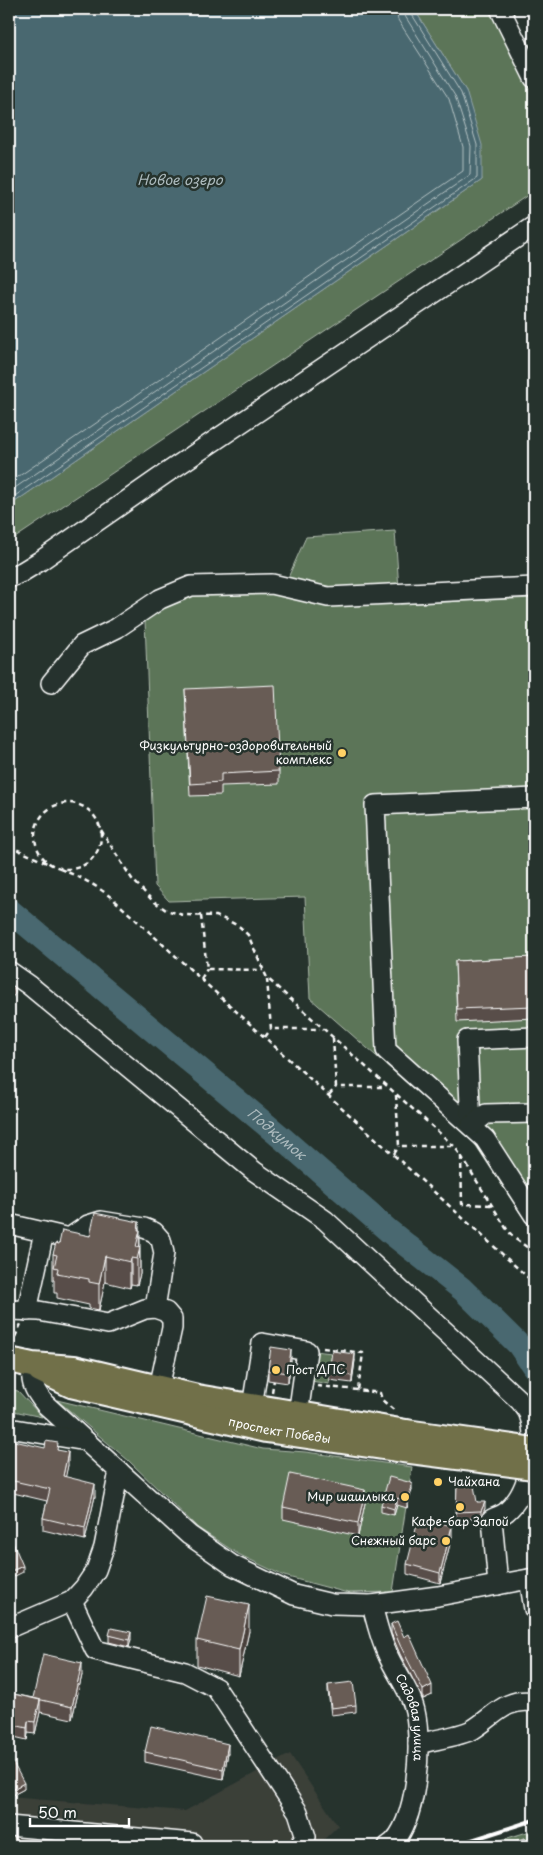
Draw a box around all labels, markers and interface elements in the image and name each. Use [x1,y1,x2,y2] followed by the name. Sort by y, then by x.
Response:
[137,169,224,190] water label: Новое озеро
[139,736,332,768] place label: Физкультурно-оздоровительный комплекс
[336,747,348,759] marker: Физкультурно-оздоровительный комплекс
[243,1102,312,1166] water label: Подкумок
[286,1360,346,1378] place label: Пост ДПС
[270,1364,282,1376] marker: Пост ДПС
[227,1412,332,1447] street label: проспект Победы
[448,1472,501,1490] place label: Чайхана
[432,1476,444,1488] marker: Чайхана
[307,1487,396,1505] place label: Мир шашлыка
[399,1491,411,1503] marker: Мир шашлыка
[454,1501,466,1513] marker: Кафе-бар Запой
[411,1512,509,1530] place label: Кафе-бар Запой
[351,1531,436,1549] place label: Снежный барс
[440,1535,452,1547] marker: Снежный барс
[391,1670,428,1762] street label: Садовая улица
[30,1795,129,1827] scale bar
[38,1800,77,1823] text: 50 m

